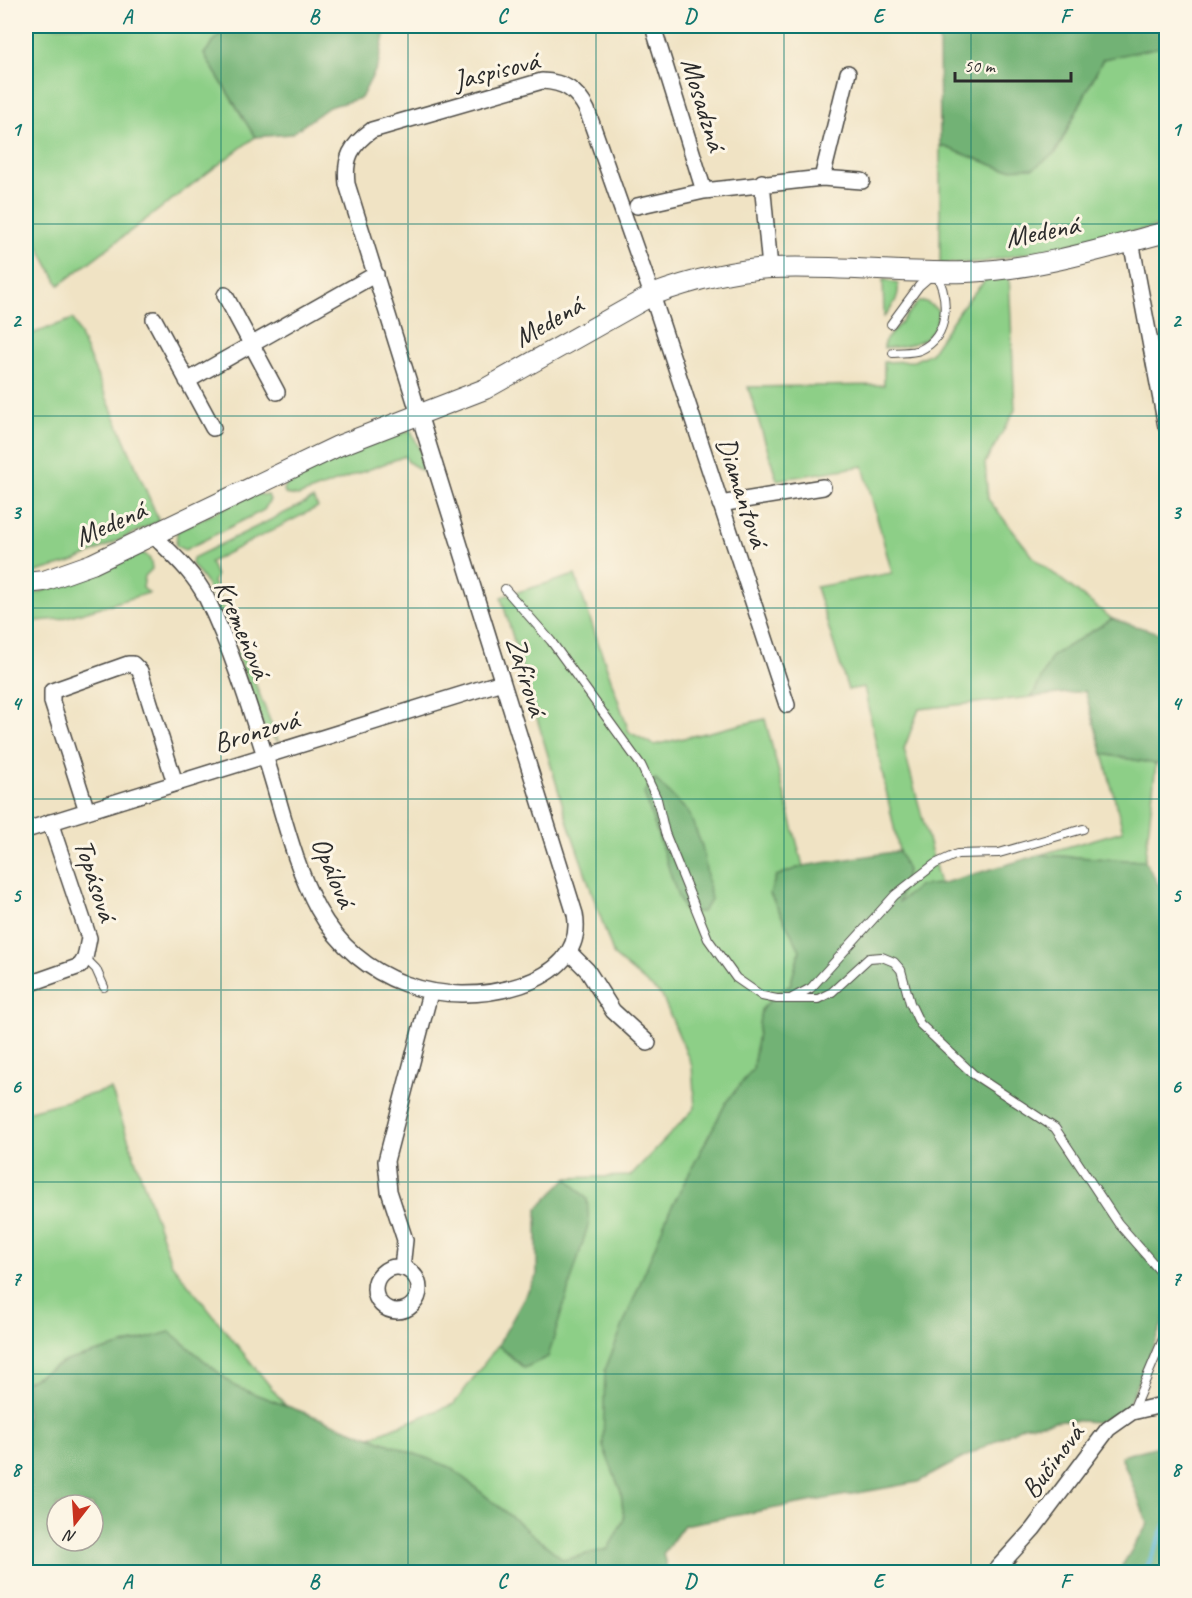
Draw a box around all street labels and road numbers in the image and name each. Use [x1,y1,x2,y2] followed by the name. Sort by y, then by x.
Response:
[448,42,545,98] street label: Jaspisová
[673,53,736,157] street label: Mosadzná
[1002,206,1084,255] street label: Medená
[507,286,591,355] street label: Medená
[709,433,778,554] street label: Diamantová
[69,491,154,554] street label: Medená
[207,575,280,686] street label: Kremeňová
[498,632,556,723] street label: Zafírová
[209,701,306,761] street label: Bronzová
[304,832,365,915] street label: Opálová
[66,835,126,928] street label: Topásová
[1013,1415,1093,1505] street label: Bučinová

